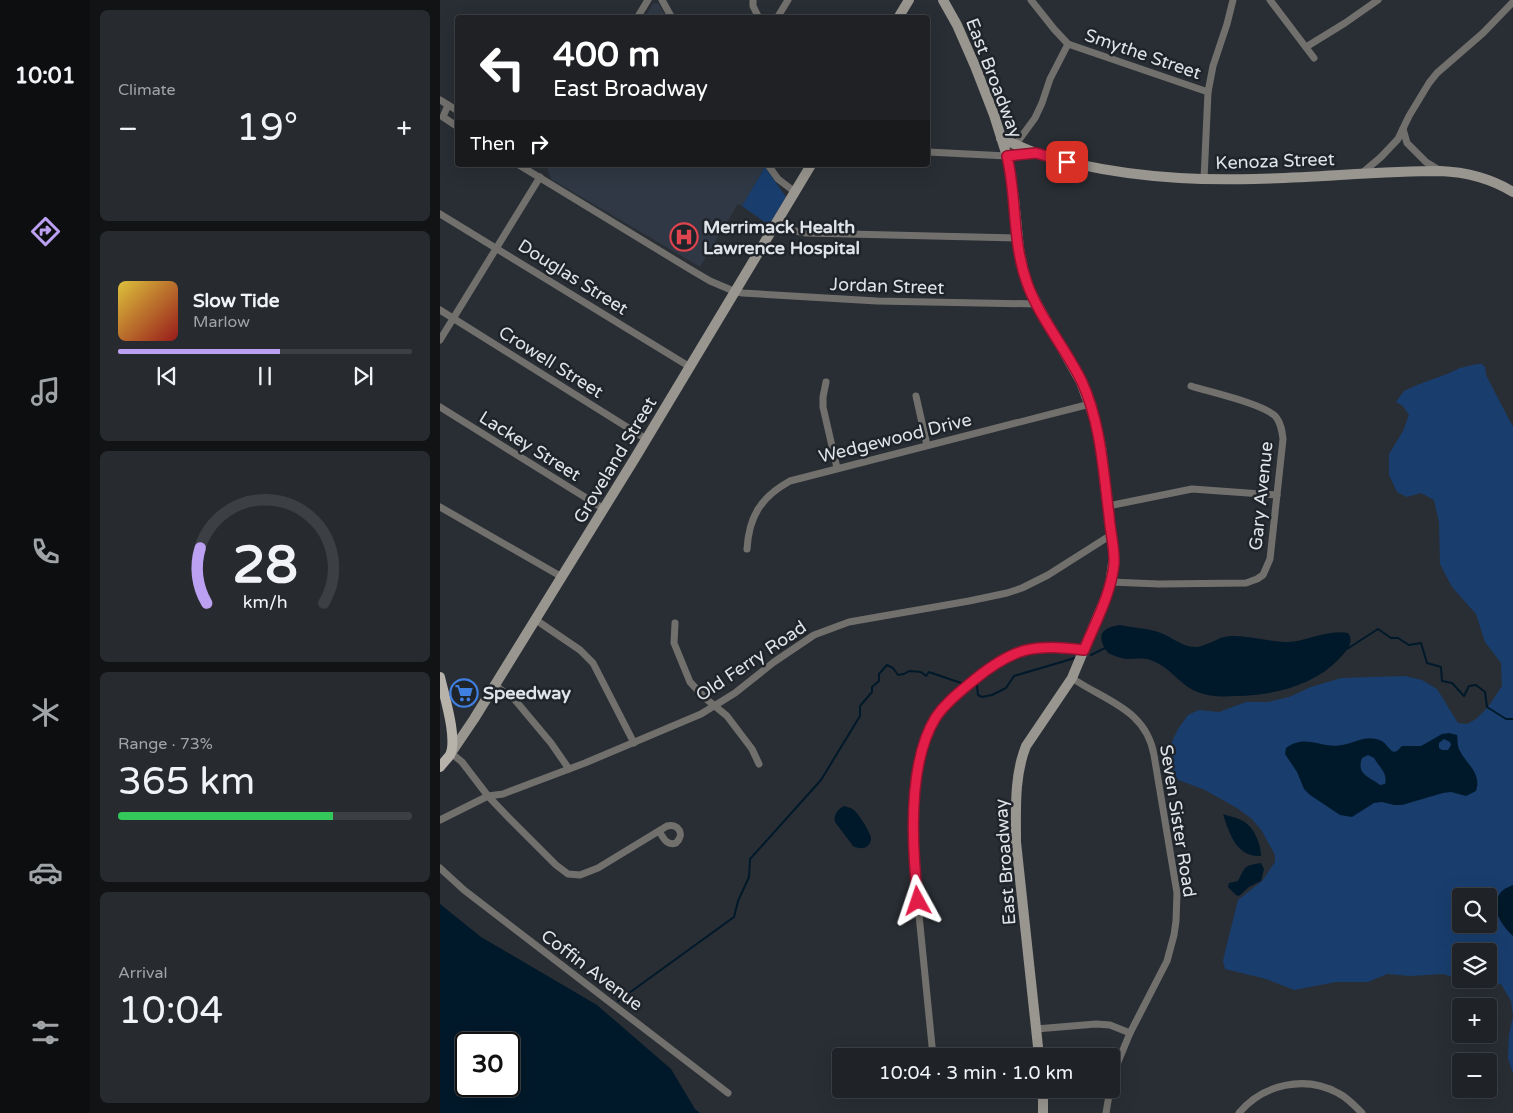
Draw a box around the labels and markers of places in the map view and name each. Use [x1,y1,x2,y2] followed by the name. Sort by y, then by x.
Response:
[1046,141,1088,183] pin
[703,216,860,259] place label: Merrimack Health Lawrence Hospital
[669,222,699,252] hospital icon: Merrimack Health Lawrence Hospital
[449,678,479,708] supermarket icon: Speedway
[483,682,571,704] place label: Speedway

